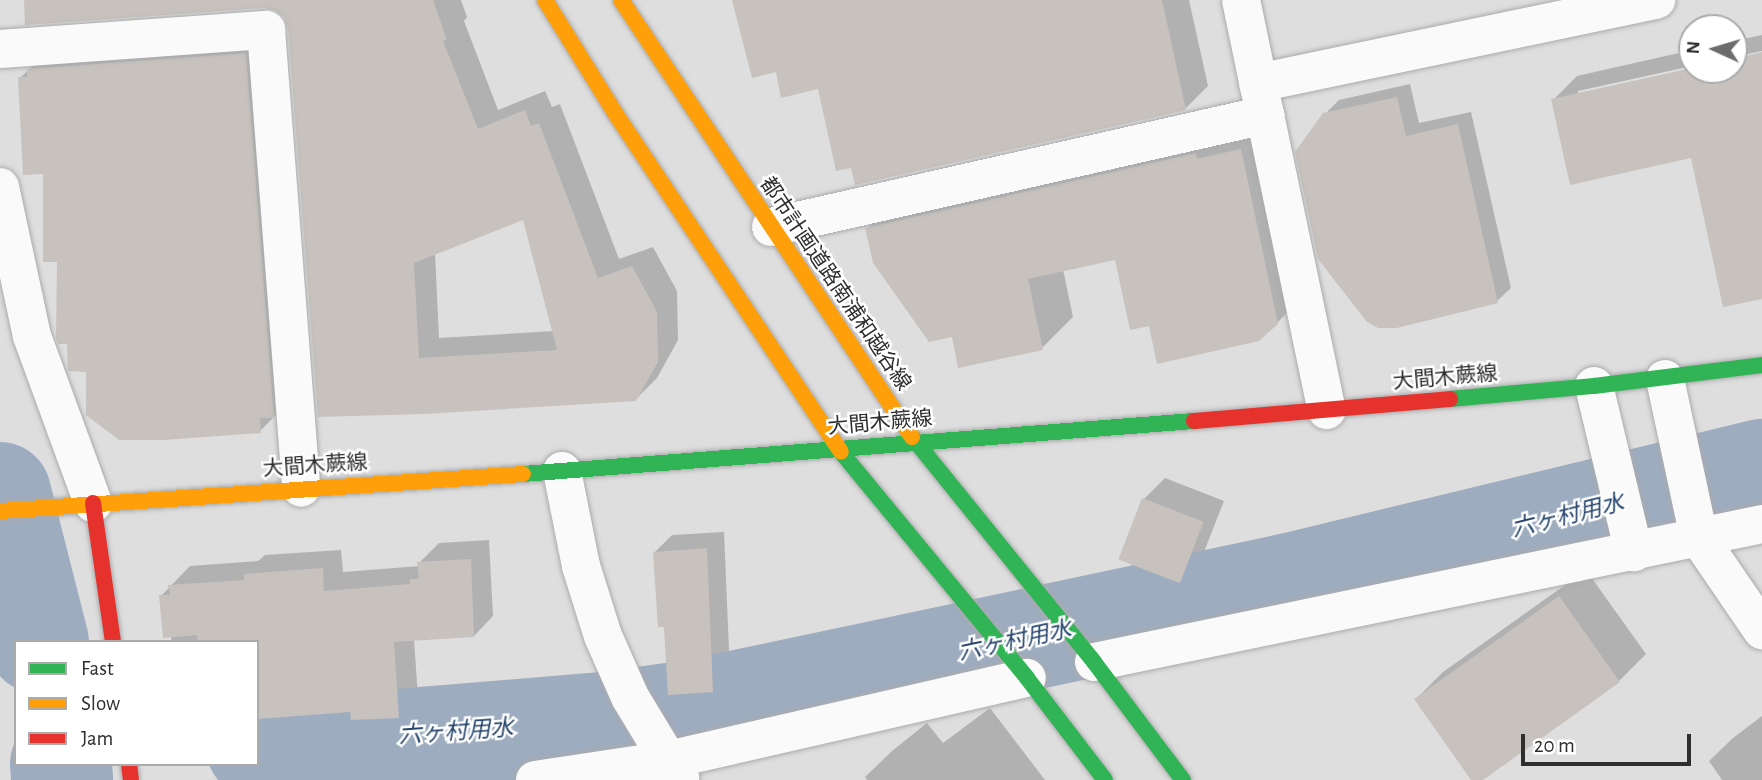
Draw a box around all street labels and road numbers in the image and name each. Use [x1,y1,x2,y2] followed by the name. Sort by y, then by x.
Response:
[754,172,916,396] street label: 都市計画道路南浦和越谷線
[1392,361,1498,395] street label: 大間木蕨線
[827,406,933,440] street label: 大間木蕨線
[262,450,368,482] street label: 大間木蕨線

